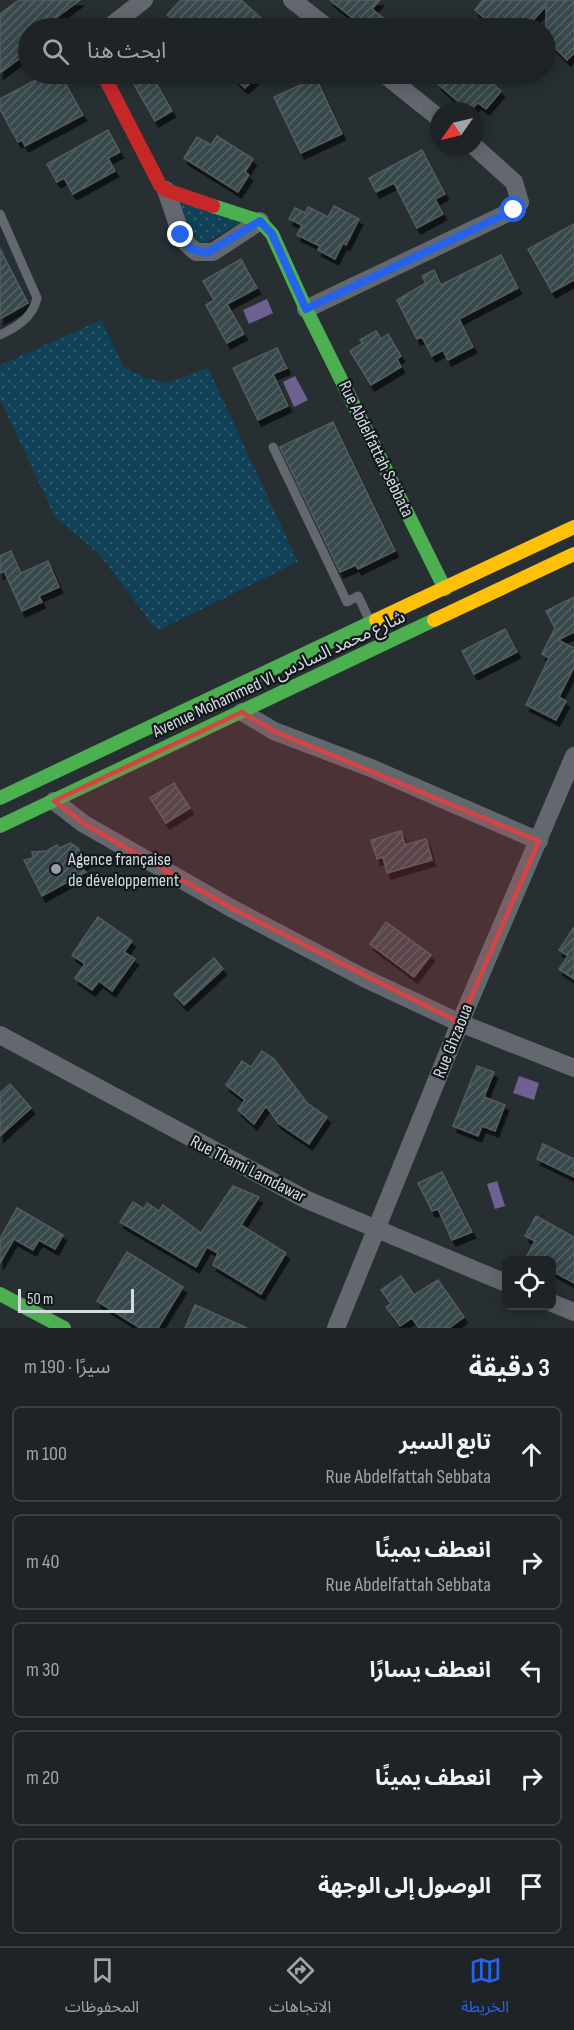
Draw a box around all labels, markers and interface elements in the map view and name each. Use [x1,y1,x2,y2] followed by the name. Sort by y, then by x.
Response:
[18,18,556,84] search box
[39,35,72,68] icon: search
[87,38,166,65] text: ابحث هنا
[430,102,484,156] north arrow
[500,196,526,222] route start
[167,221,193,247] route end
[334,378,418,521] street label: Rue Abdelfattah Sebbata
[148,606,410,745] street label: Avenue Mohammed VI شارع محمد السادس
[67,849,180,891] place label: Agence française de développement
[49,862,63,876] marker: Agence française de développement
[429,1001,477,1081] street label: Rue Ghzaoua
[187,1131,309,1207] street label: Rue Thami Lamdawar
[502,1256,556,1310] map controls
[502,1256,556,1310] button: locate
[18,1286,134,1314] scale bar
[27,1290,53,1309] text: 50 m
[469,1353,550,1384] text: 3 دقيقة
[24,1355,110,1379] text: سيرًا · 190 m
[399,1429,491,1456] text: تابع السير
[515,1438,548,1471] icon: ahead
[26,1442,67,1466] text: 100 m
[326,1465,491,1489] text: Rue Abdelfattah Sebbata
[375,1537,491,1564] text: انعطف يمينًا
[515,1546,548,1579] icon: right
[26,1550,59,1574] text: 40 m
[326,1573,491,1597] text: Rue Abdelfattah Sebbata
[515,1654,548,1687] icon: left
[369,1657,491,1684] text: انعطف يسارًا
[26,1658,59,1682] text: 30 m
[515,1762,548,1795] icon: right
[375,1765,491,1792] text: انعطف يمينًا
[26,1766,59,1790] text: 20 m
[515,1870,548,1903] icon: arrive
[318,1873,491,1900] text: الوصول إلى الوجهة
[65,1954,139,2024] tab: المحفوظات
[269,1954,331,2024] tab: الاتجاهات
[461,1954,509,2024] tab: الخريطة

